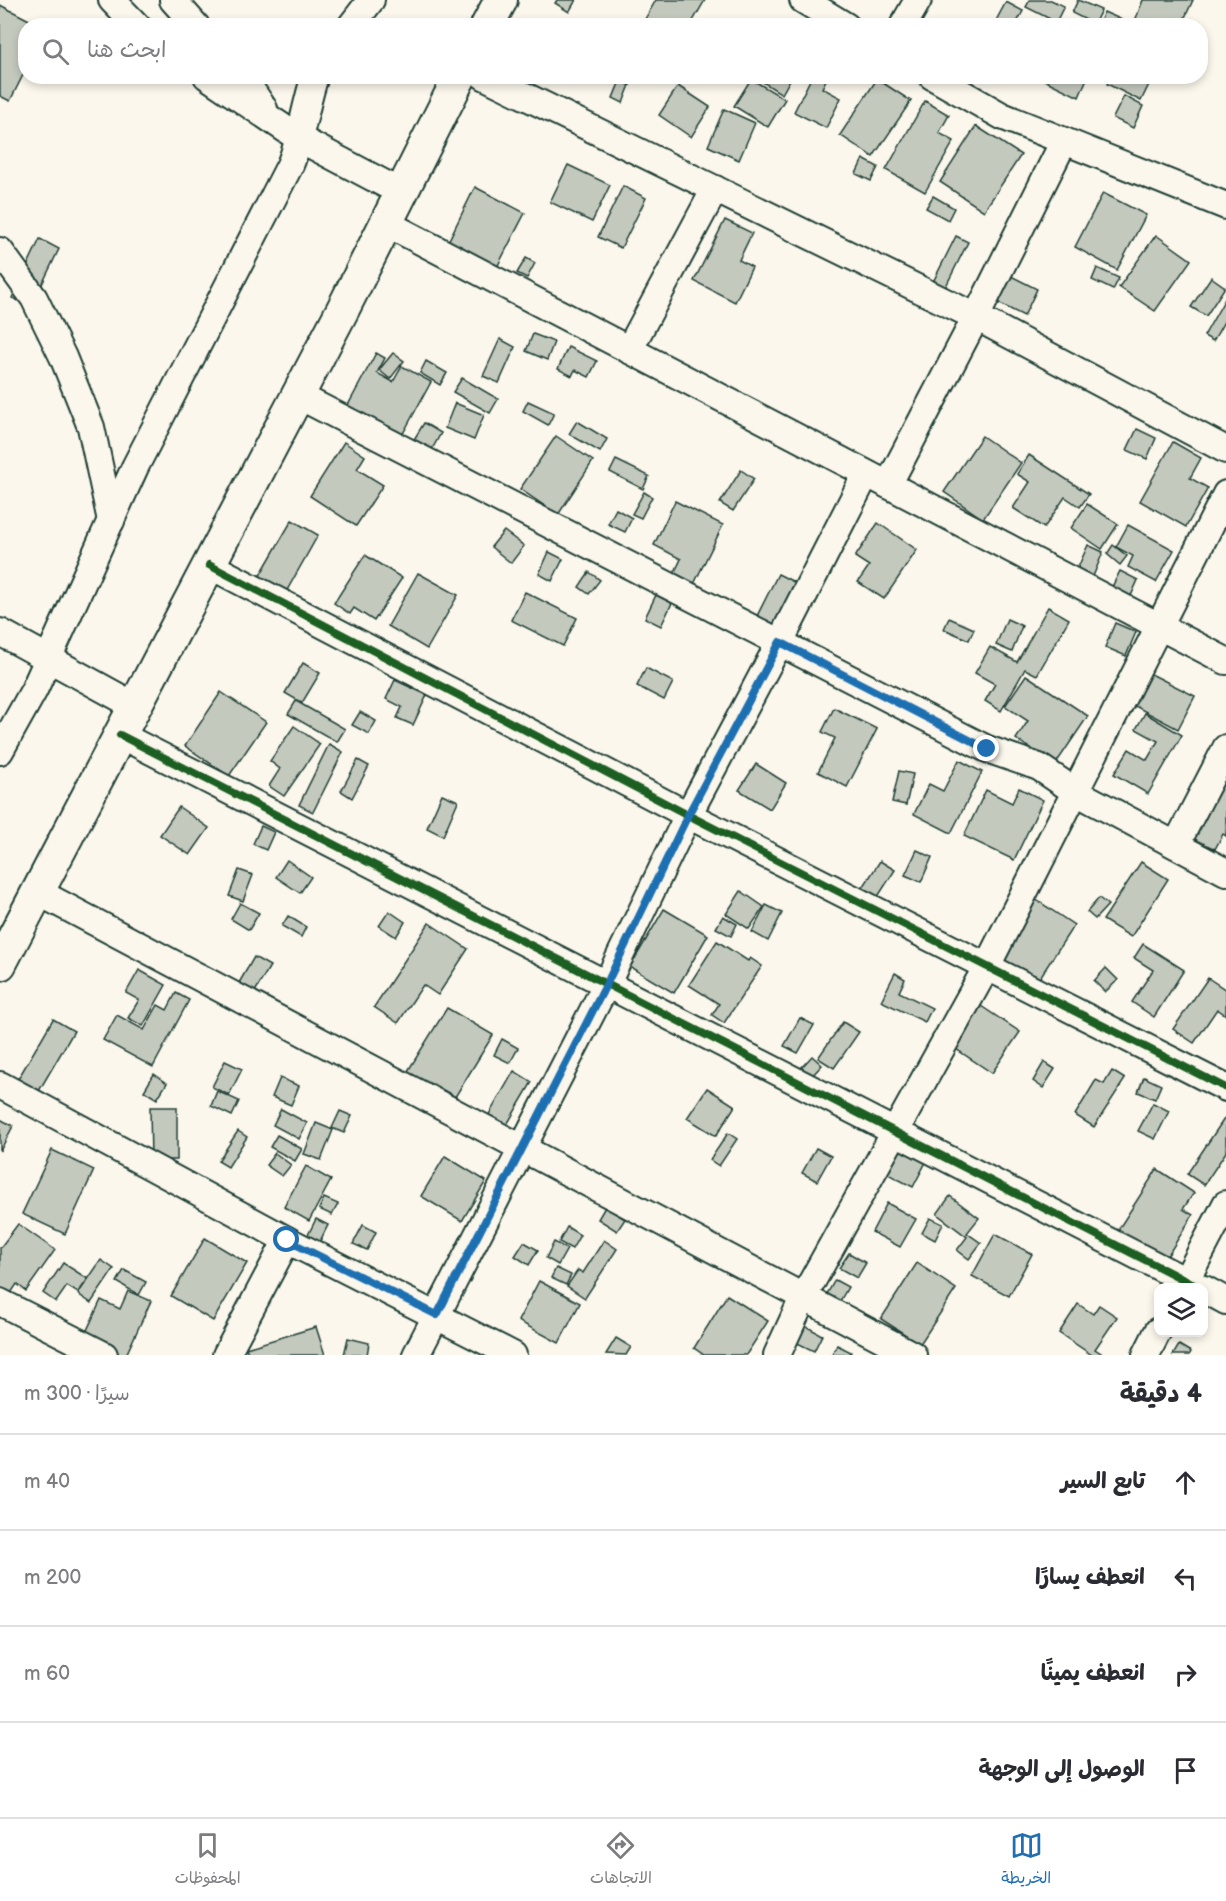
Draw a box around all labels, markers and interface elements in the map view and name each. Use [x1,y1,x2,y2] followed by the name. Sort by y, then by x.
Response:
[18,18,1208,84] search box
[39,35,72,68] icon: search
[87,37,167,64] text: ابحث هنا
[973,735,999,761] route end
[273,1226,299,1252] route start
[1154,1283,1208,1337] map controls
[1154,1283,1208,1337] button: layers
[1120,1379,1202,1410] text: 4 دقيقة
[24,1382,130,1406] text: سيرًا · 300 m
[1169,1466,1202,1499] icon: ahead
[1061,1468,1145,1495] text: تابع السير
[24,1470,70,1494] text: 40 m
[1169,1562,1202,1595] icon: left
[1035,1564,1145,1591] text: انعطف يسارًا
[24,1566,81,1590] text: 200 m
[1169,1658,1202,1691] icon: right
[1041,1660,1145,1687] text: انعطف يمينًا
[24,1662,70,1686] text: 60 m
[1169,1754,1202,1787] icon: arrive
[978,1756,1145,1783] text: الوصول إلى الوجهة
[175,1829,241,1892] tab: المحفوظات
[590,1829,652,1892] tab: الاتجاهات
[1001,1829,1051,1892] tab: الخريطة

